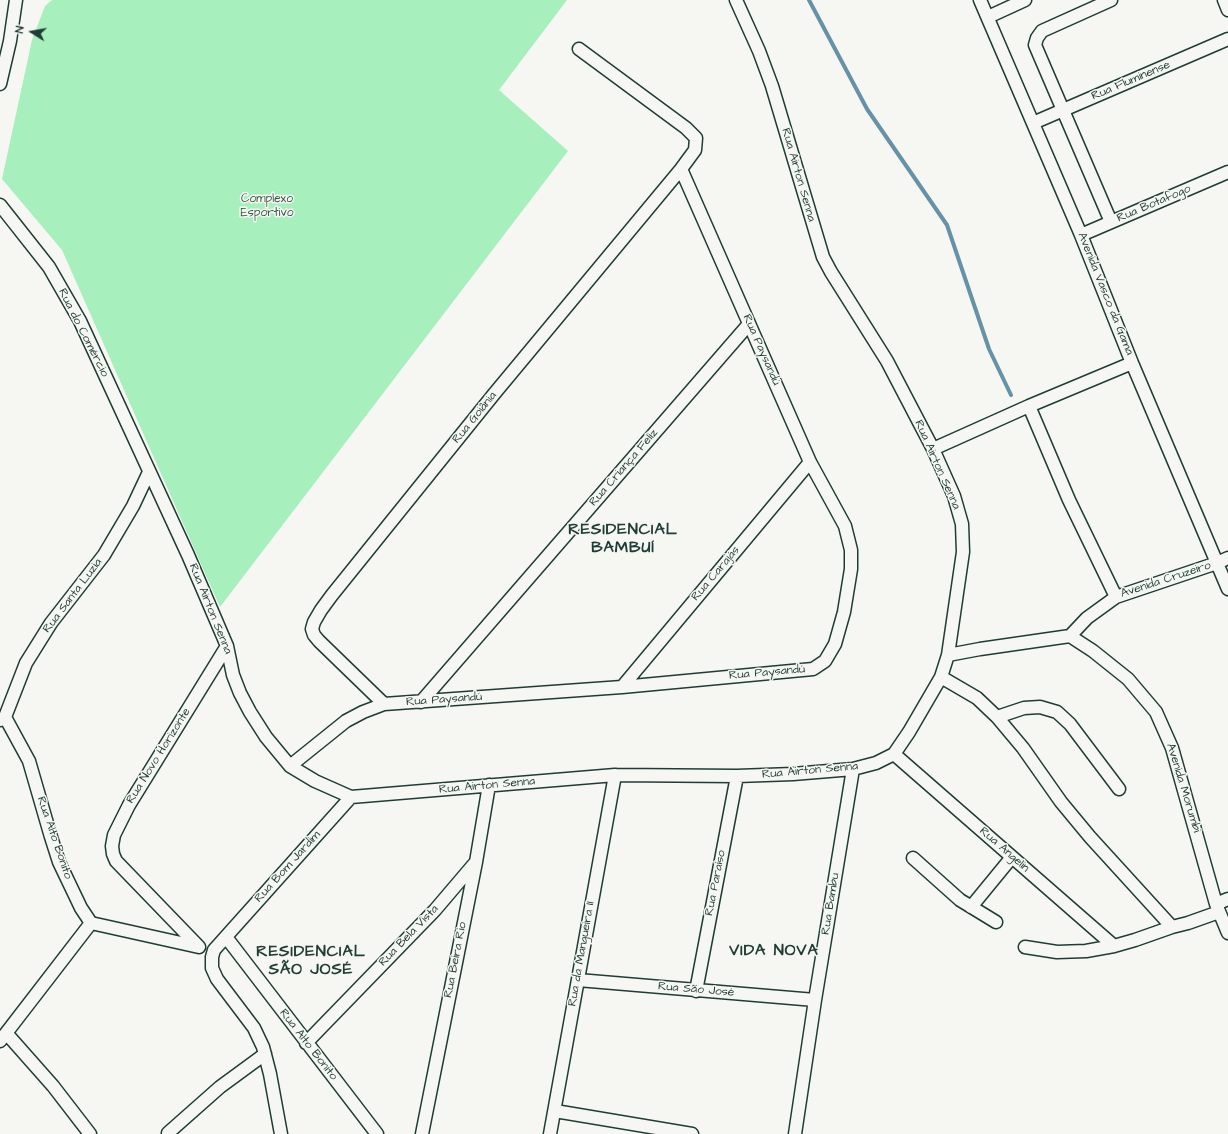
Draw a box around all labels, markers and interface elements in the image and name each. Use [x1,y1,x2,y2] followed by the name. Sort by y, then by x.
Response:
[12,12,52,52] north arrow
[12,25,28,34] text: N
[1090,58,1172,104] street label: Rua Fluminense
[778,127,818,223] street label: Rua Airton Senna
[1115,182,1193,226] street label: Rua Botafogo
[241,192,293,220] park label: Complexo Esportivo
[1074,231,1136,357] street label: Avenida Vasco da Gama
[55,286,111,380] street label: Rua do Comércio
[739,312,783,388] street label: Rua Paysandú
[450,389,500,447] street label: Rua Goiânia
[911,418,963,512] street label: Rua Airton Senna
[587,426,661,510] street label: Rua Criança Feliz
[568,521,678,559] district label: RESIDENCIAL BAMBUÍ
[689,544,743,604] street label: Rua Carajás
[40,556,106,636] street label: Rua Santa Luzia
[1119,559,1213,601] street label: Avenida Cruzeiro
[185,562,235,656] street label: Rua Airton Senna
[728,663,806,683] street label: Rua Paysandú
[405,690,483,710] street label: Rua Paysandú
[124,706,194,806] street label: Rua Novo Horizonte
[1163,742,1203,834] street label: Avenida Morumbi
[761,760,859,782] street label: Rua Airton Senna
[438,775,536,797] street label: Rua Airton Senna
[33,795,75,881] street label: Rua Alto Bonito
[976,824,1032,876] street label: Rua Angelin
[252,828,324,906] street label: Rua Bom Jardim
[703,849,729,917] street label: Rua Paraíso
[819,872,843,936] street label: Rua Bambu
[566,900,598,1008] street label: Rua da Mangueira II
[376,902,442,970] street label: Rua Bela Vista
[442,921,470,999] street label: Rua Beira Rio
[729,942,819,962] district label: VIDA NOVA
[256,943,366,981] district label: RESIDENCIAL SÃO JOSÉ
[657,979,735,1001] street label: Rua São José
[276,1007,340,1083] street label: Rua Alto Bonito

